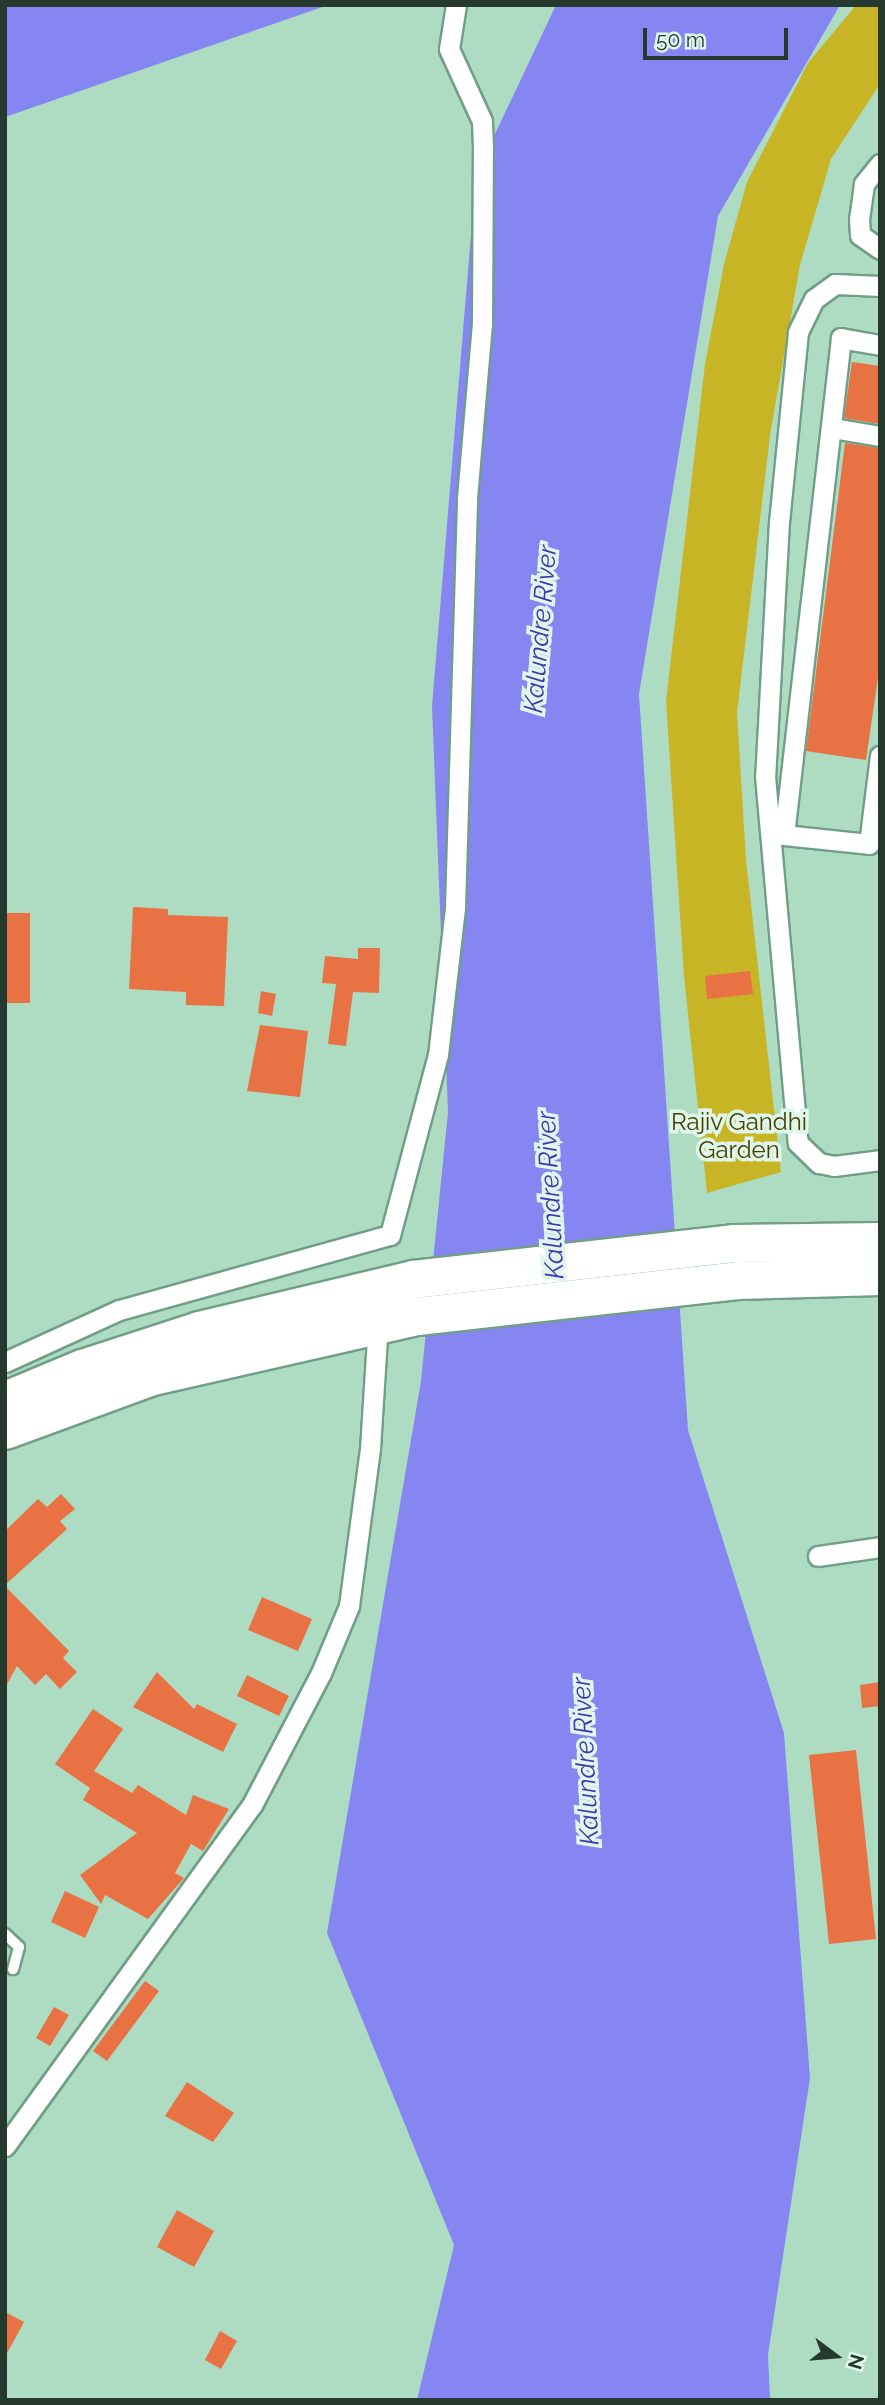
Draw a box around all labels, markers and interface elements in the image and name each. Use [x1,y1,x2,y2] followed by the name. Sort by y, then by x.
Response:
[647,14,792,58] scale bar
[656,27,705,52] text: 50 m
[518,544,564,714] water label: Kalundre River
[671,1108,807,1164] park label: Rajiv Gandhi Garden
[531,1110,571,1280] water label: Kalundre River
[566,1676,606,1846] water label: Kalundre River
[801,2321,871,2391] north arrow
[844,2352,869,2372] text: N

